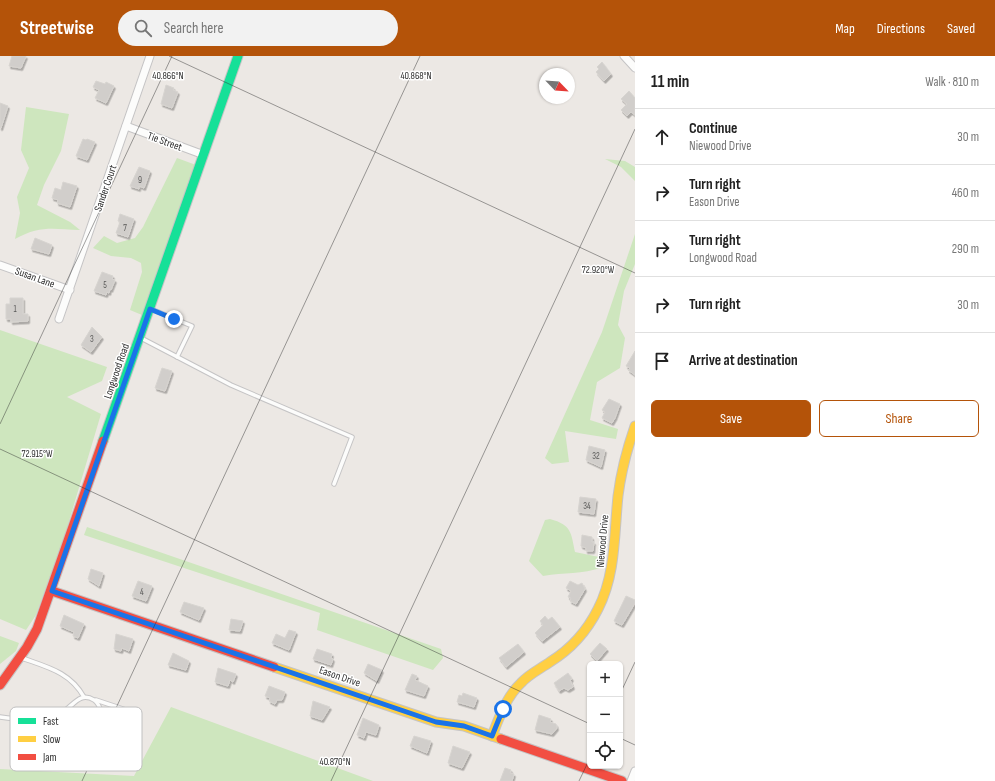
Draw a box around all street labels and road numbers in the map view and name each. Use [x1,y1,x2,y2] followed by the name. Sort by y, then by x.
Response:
[146,129,185,154] street label: Tie Street
[91,162,120,213] street label: Sander Court
[13,264,56,291] street label: Susan Lane
[101,342,132,400] street label: Longwood Road
[594,514,611,568] street label: Niewood Drive
[317,663,362,690] street label: Eason Drive

